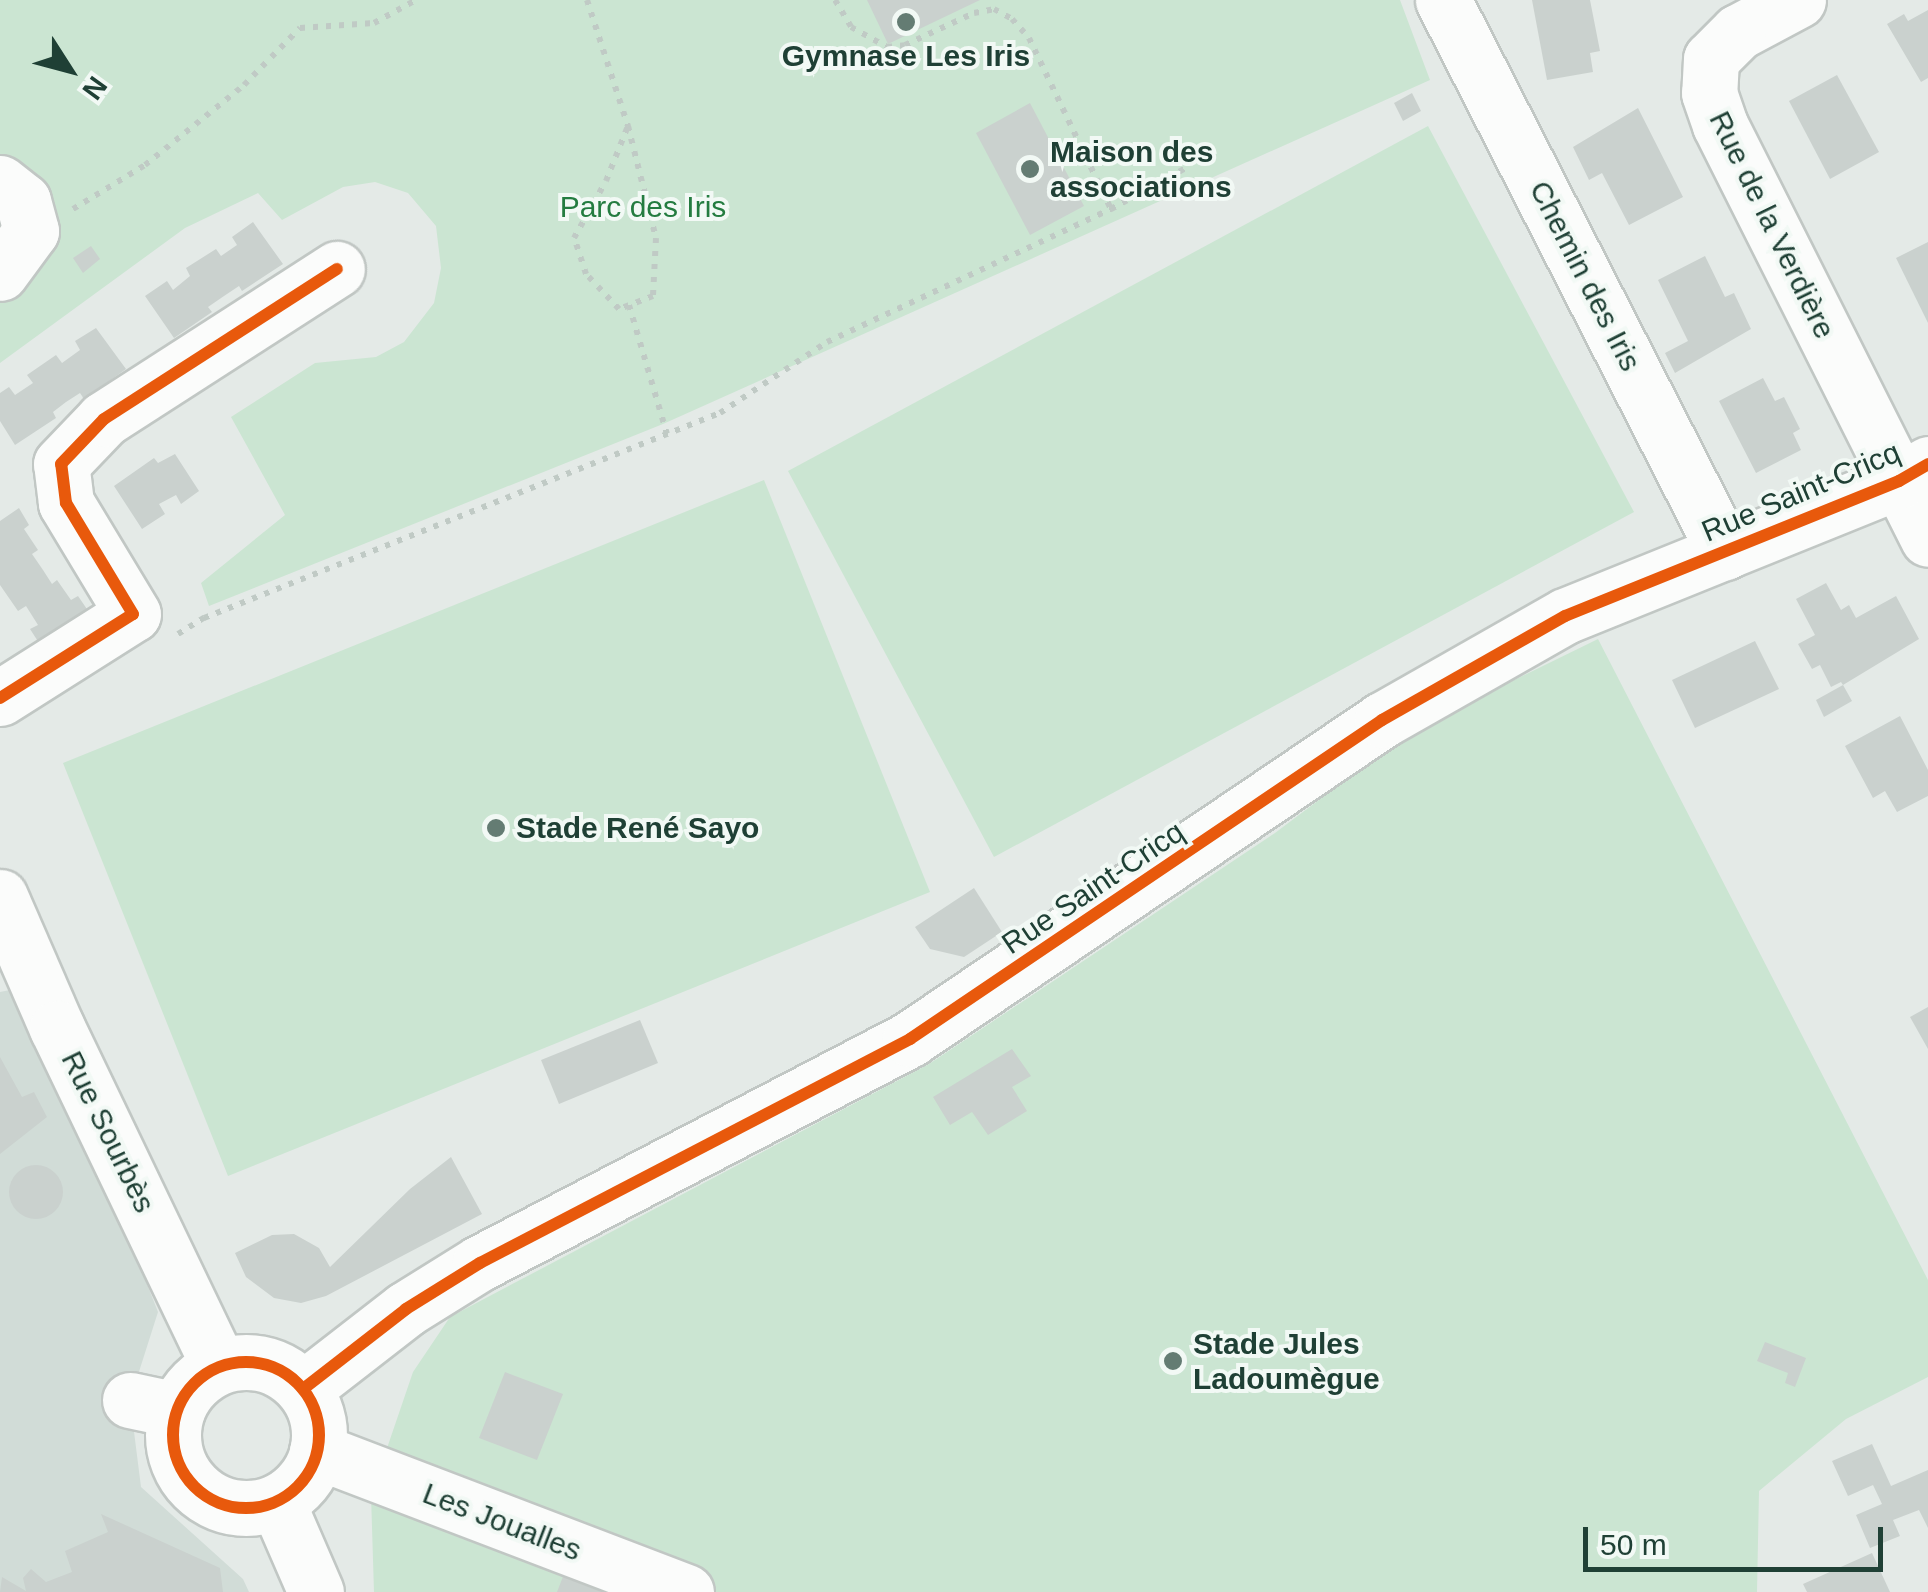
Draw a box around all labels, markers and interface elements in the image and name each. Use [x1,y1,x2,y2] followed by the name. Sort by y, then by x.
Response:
[895,11,917,33] marker: Gymnase Les Iris
[20,20,120,120] north arrow
[782,38,1030,74] place label: Gymnase Les Iris
[76,71,113,105] text: N
[1701,105,1843,345] street label: Rue de la Verdière
[1050,134,1232,204] place label: Maison des associations
[1019,158,1041,180] marker: Maison des associations
[1522,175,1648,377] street label: Chemin des Iris
[560,189,726,225] park label: Parc des Iris
[1697,434,1905,550] street label: Rue Saint-Cricq
[516,810,759,846] place label: Stade René Sayo
[995,814,1191,962] street label: Rue Saint-Cricq
[485,817,507,839] marker: Stade René Sayo
[53,1045,163,1219] street label: Rue Sourbès
[1193,1326,1380,1396] place label: Stade Jules Ladoumègue
[1162,1350,1184,1372] marker: Stade Jules Ladoumègue
[418,1475,586,1569] street label: Les Joualles
[1588,1507,1888,1569] scale bar
[1600,1528,1667,1561] text: 50 m

